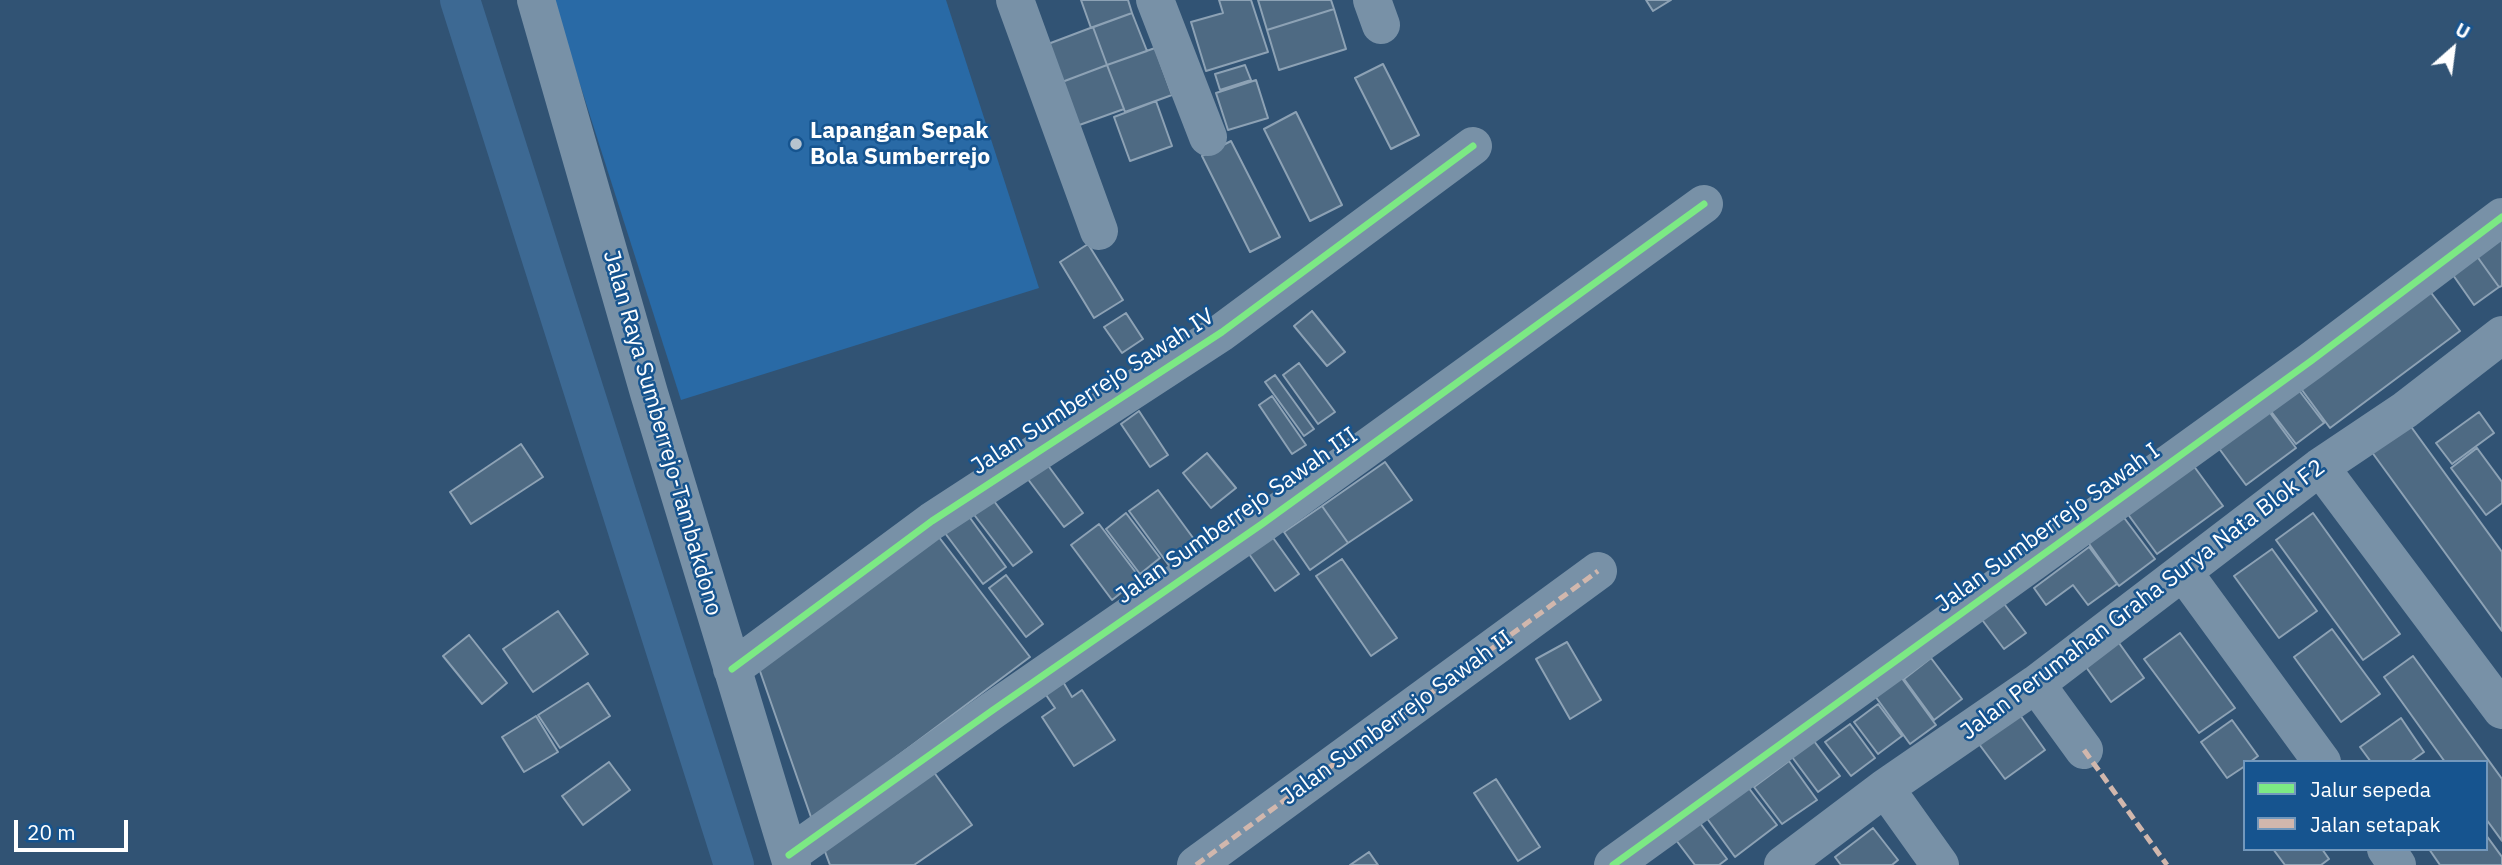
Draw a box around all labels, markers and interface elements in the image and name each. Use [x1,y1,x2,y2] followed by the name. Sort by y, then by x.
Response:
[2418,14,2488,84] north arrow
[2451,17,2474,44] text: U
[810,117,990,171] place label: Lapangan Sepak Bola Sumberrejo
[788,136,804,152] marker: Lapangan Sepak Bola Sumberrejo
[597,247,727,619] street label: Jalan Raya Sumberrejo-Tambakdono
[966,303,1220,481] street label: Jalan Sumberrejo Sawah IV
[1111,422,1363,610] street label: Jalan Sumberrejo Sawah III
[1931,437,2165,619] street label: Jalan Sumberrejo Sawah I
[1955,454,2331,746] street label: Jalan Perumahan Graha Surya Nata Blok F2
[1276,625,1518,811] street label: Jalan Sumberrejo Sawah II
[2243,760,2488,851] legend
[2310,775,2431,803] text: Jalur sepeda
[18,806,131,850] scale bar
[2310,810,2441,838] text: Jalan setapak
[27,818,76,846] text: 20 m

